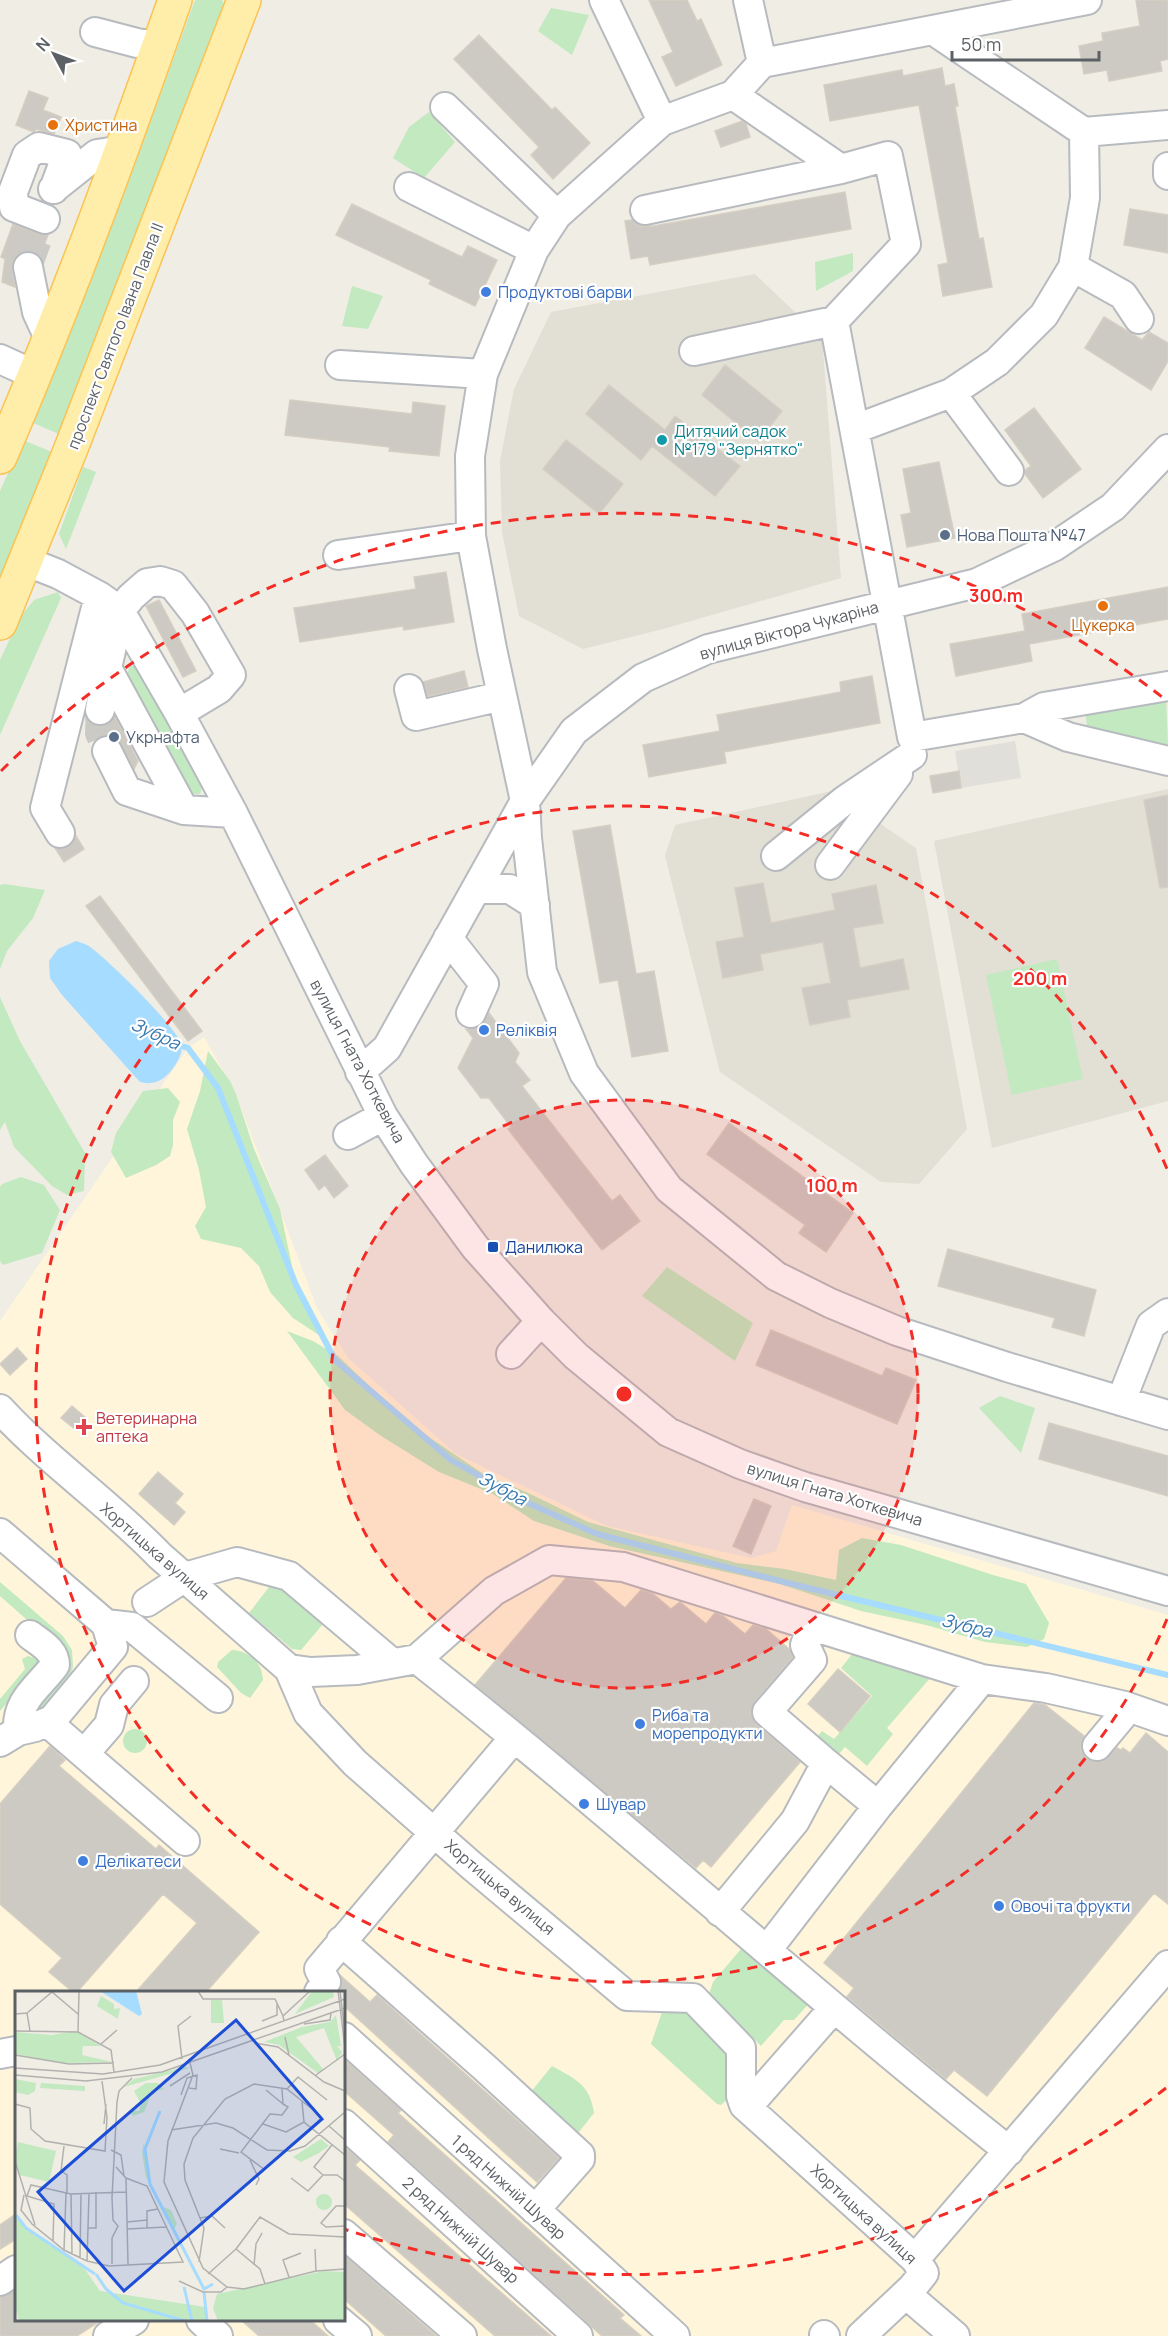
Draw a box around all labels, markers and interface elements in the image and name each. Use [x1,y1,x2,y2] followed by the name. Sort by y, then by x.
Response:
[24,24,84,84] north arrow
[952,24,1099,62] scale bar
[961,32,1001,56] text: 50 m
[31,33,55,56] text: N
[65,114,137,136] place label: Христина
[46,118,60,132] marker: Христина
[62,220,168,452] street label: проспект Святого Івана Павла II
[498,281,632,303] place label: Продуктові барви
[479,285,493,299] marker: Продуктові барви
[674,420,803,460] place label: Дитячий садок №179 "Зернятко"
[655,433,669,447] marker: Дитячий садок №179 "Зернятко"
[957,524,1086,546] place label: Нова Пошта №47
[938,528,952,542] marker: Нова Пошта №47
[969,583,1023,607] text: 300 m
[697,595,881,665] street label: вулиця Віктора Чукаріна
[1096,599,1110,613] marker: Цукерка
[1071,614,1135,636] place label: Цукерка
[126,726,200,748] place label: Укрнафта
[107,730,121,744] marker: Укрнафта
[1013,966,1067,990] text: 200 m
[305,975,411,1147] street label: вулиця Гната Хоткевича
[128,1011,185,1055] water label: Зубра
[496,1019,557,1041] place label: Реліквія
[477,1023,491,1037] marker: Реліквія
[806,1173,858,1197] text: 100 m
[505,1236,583,1258] place label: Данилюка
[486,1240,500,1254] marker: Данилюка
[614,1384,634,1404] centre of rings
[96,1407,197,1447] place label: Ветеринарна аптека
[77,1420,91,1434] marker: Ветеринарна аптека
[744,1457,926,1531] street label: вулиця Гната Хоткевича
[475,1465,532,1511] water label: Зубра
[96,1498,214,1604] street label: Хортицька вулиця
[939,1607,996,1643] water label: Зубра
[652,1704,763,1744] place label: Риба та морепродукти
[633,1717,647,1731] marker: Риба та морепродукти
[596,1793,646,1815] place label: Шувар
[577,1797,591,1811] marker: Шувар
[440,1834,560,1940] street label: Хортицька вулиця
[95,1850,181,1872] place label: Делікатеси
[76,1854,90,1868] marker: Делікатеси
[1011,1895,1130,1917] place label: Овочі та фрукти
[992,1899,1006,1913] marker: Овочі та фрукти
[15,1991,345,2321] inset map
[447,2130,571,2244] street label: 1 ряд Нижній Шувар
[806,2159,922,2269] street label: Хортицька вулиця
[398,2172,524,2288] street label: 2 ряд Нижній Шувар

